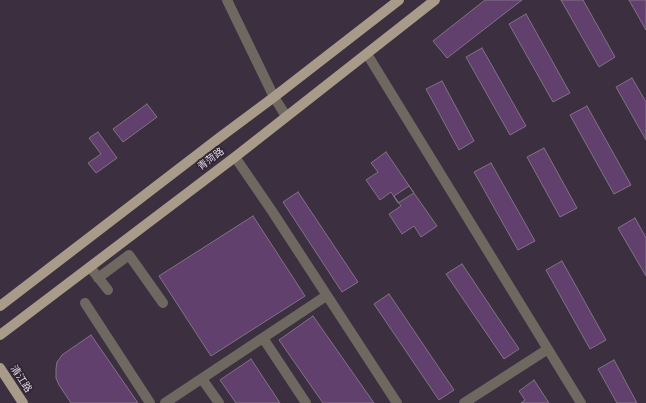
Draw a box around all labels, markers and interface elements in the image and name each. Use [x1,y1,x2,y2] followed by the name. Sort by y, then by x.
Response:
[195,145,227,173] street label: 青菏路
[8,363,34,395] street label: 清江路

